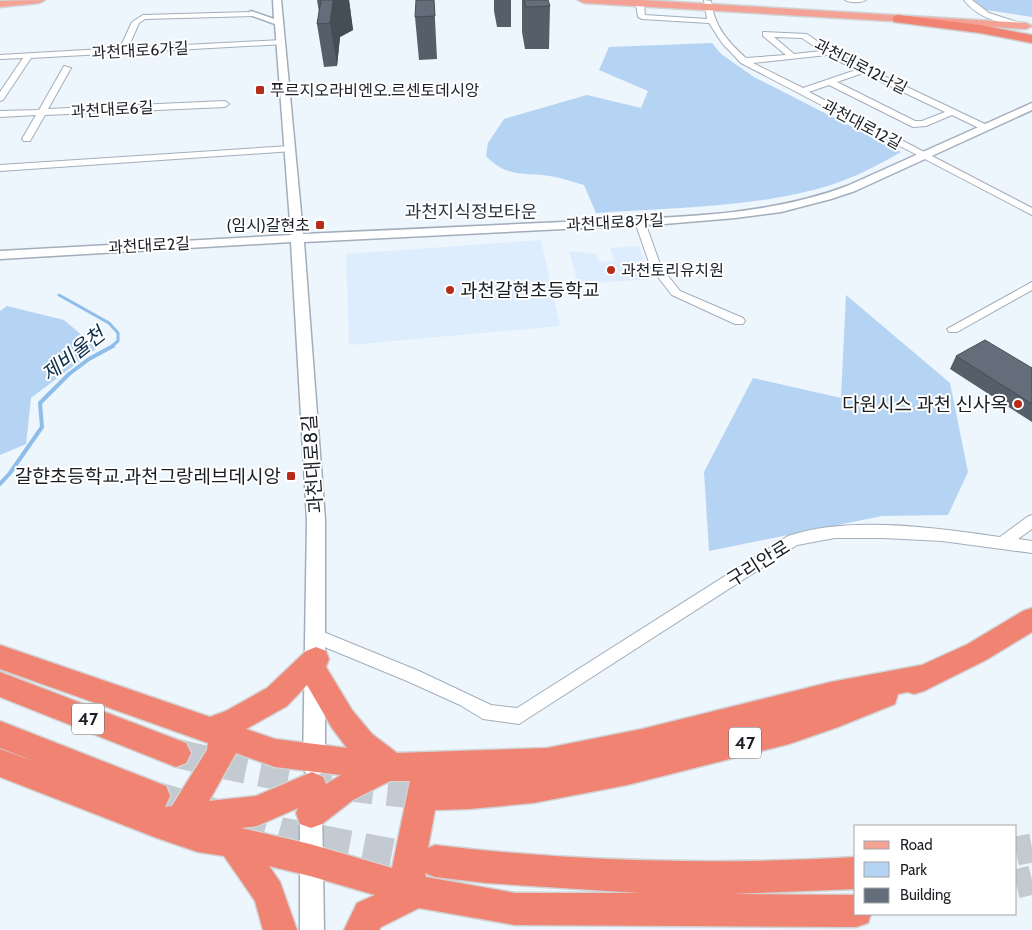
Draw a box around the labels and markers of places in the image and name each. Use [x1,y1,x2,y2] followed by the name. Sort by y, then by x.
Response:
[270,81,480,100] place label: 푸르지오라비엔오.르센토데시앙
[254,84,266,96] marker: 푸르지오라비엔오.르센토데시앙
[226,216,310,235] place label: (임시)갈현초
[314,219,326,231] marker: (임시)갈현초
[621,261,724,280] place label: 과천토리유치원
[605,264,617,276] marker: 과천토리유치원
[460,279,600,302] place label: 과천갈현초등학교
[444,284,456,296] marker: 과천갈현초등학교
[842,393,1008,416] place label: 다원시스 과천 신사옥
[1012,398,1024,410] marker: 다원시스 과천 신사옥
[15,465,281,488] place label: 갈햔초등학교.과천그랑레브데시앙
[285,470,297,482] marker: 갈햔초등학교.과천그랑레브데시앙

